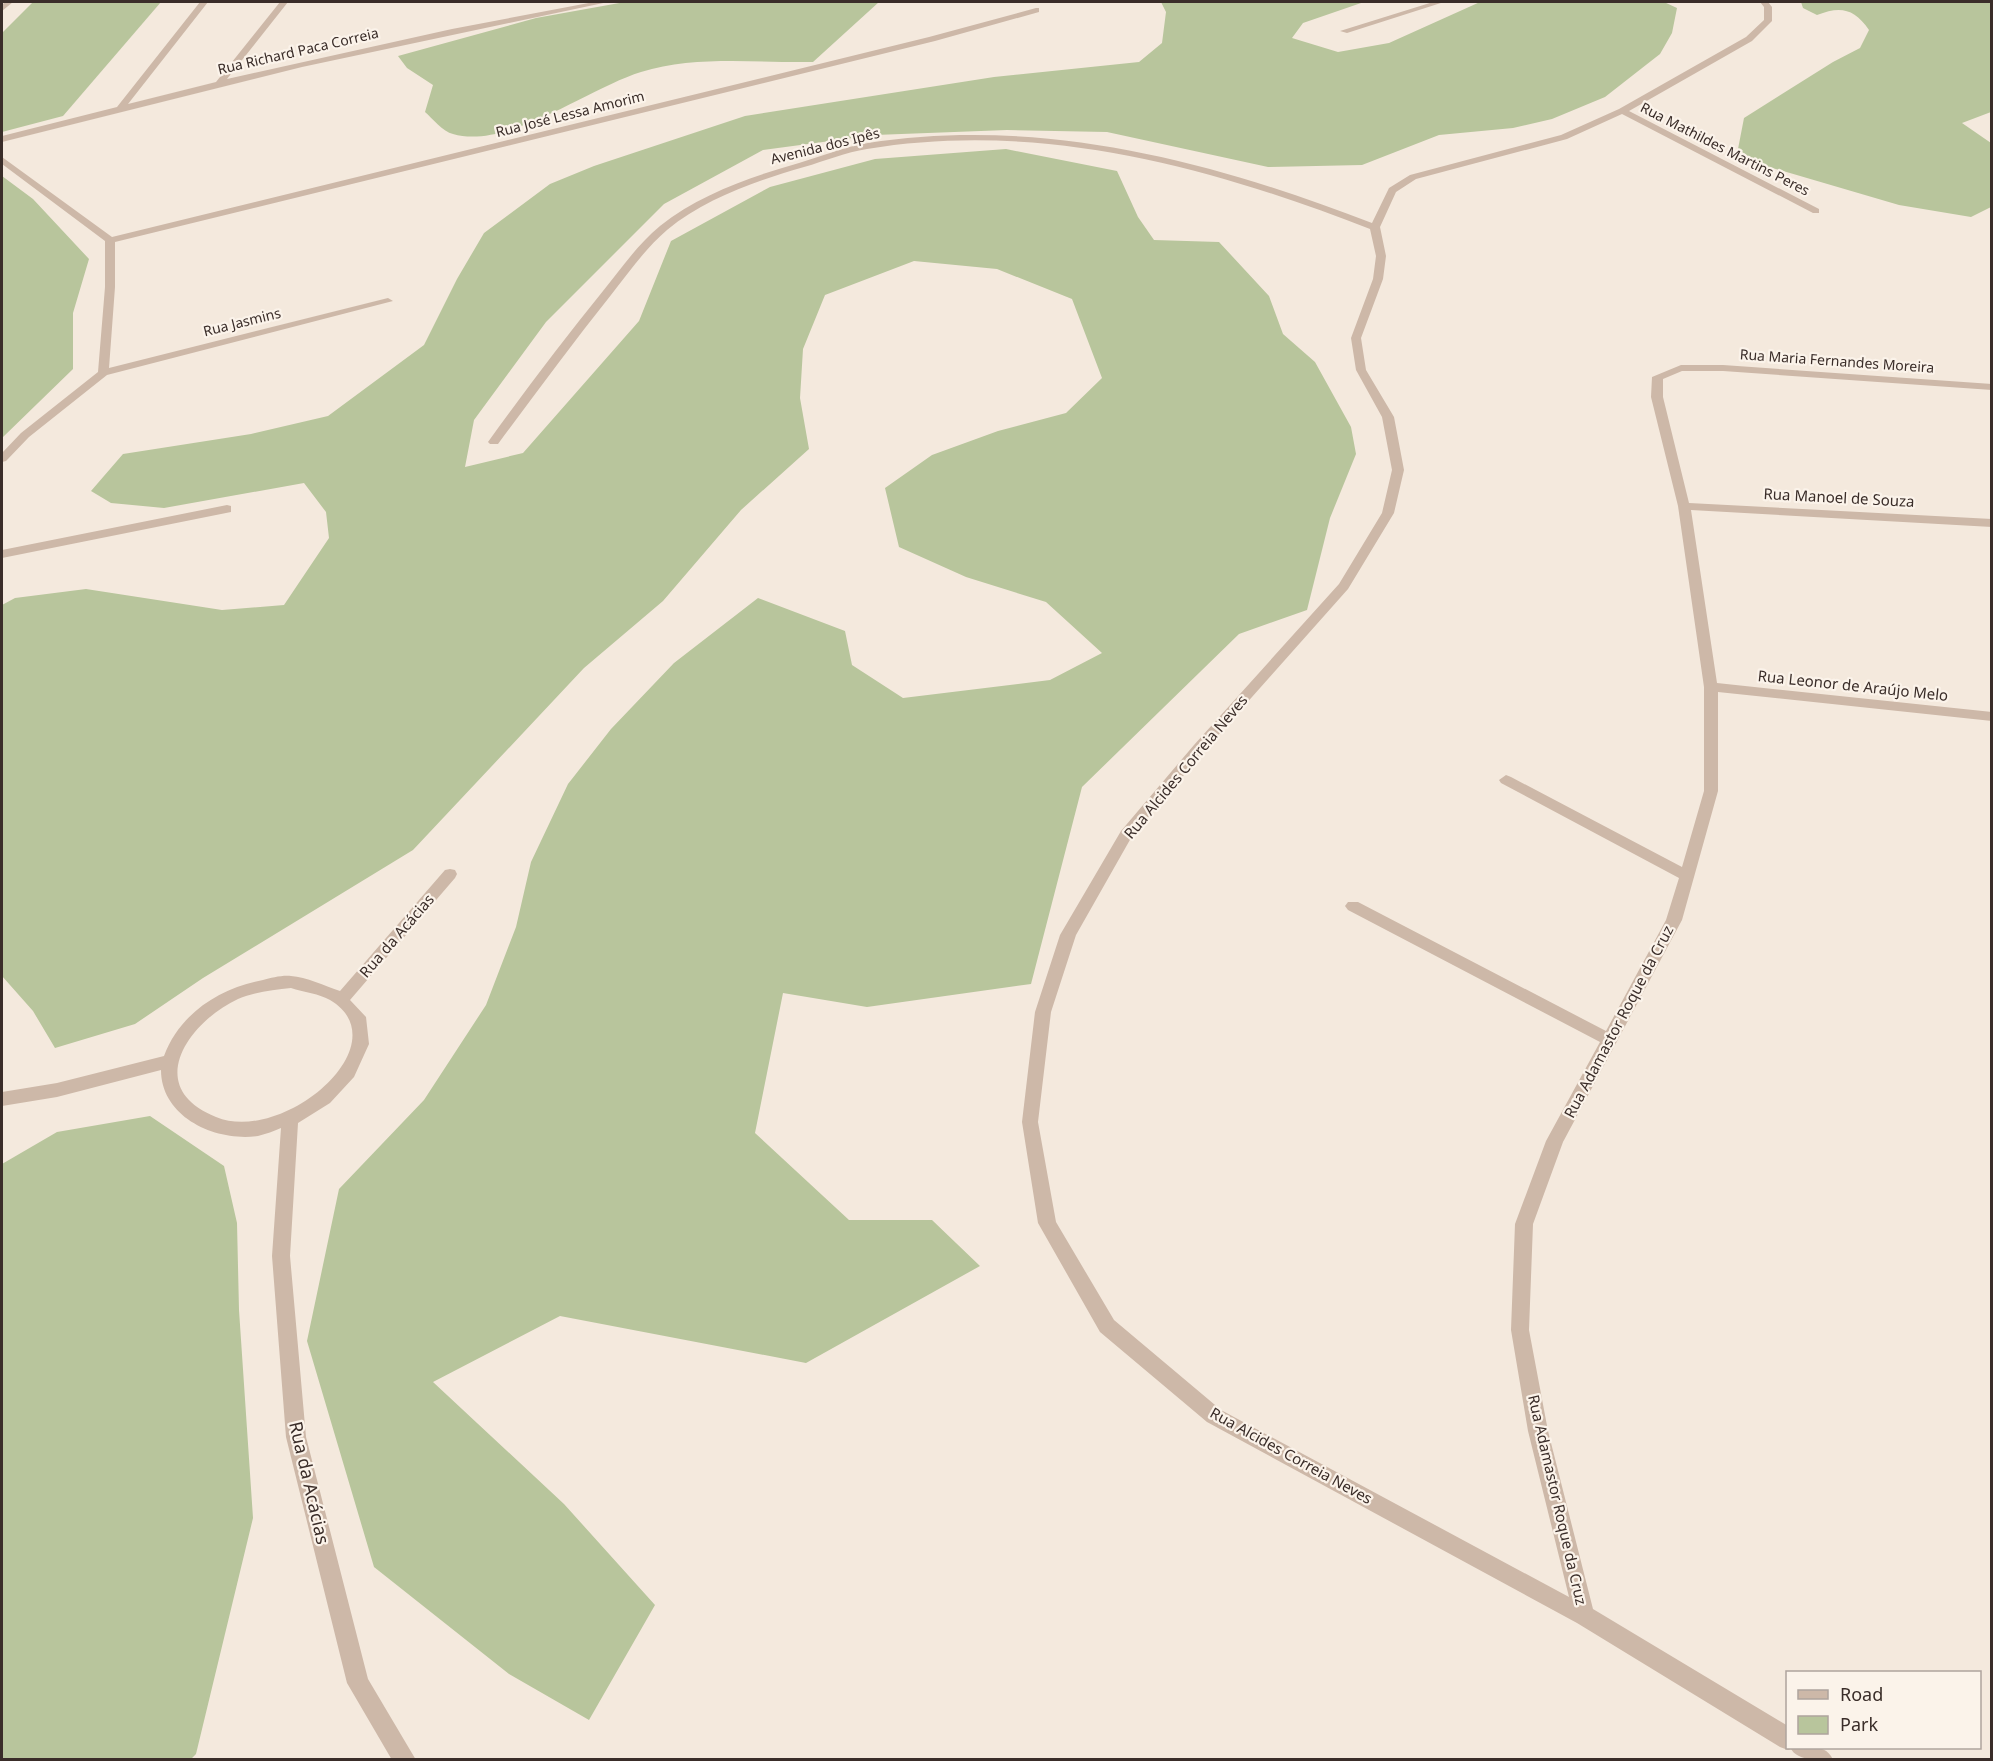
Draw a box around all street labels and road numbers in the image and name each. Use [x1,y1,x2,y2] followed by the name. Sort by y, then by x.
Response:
[216,23,380,78] street label: Rua Richard Paca Correia
[494,86,646,141] street label: Rua José Lessa Amorim
[1637,97,1813,200] street label: Rua Mathildes Martins Peres
[768,123,882,168] street label: Avenida dos Ipês
[201,303,283,340] street label: Rua Jasmins
[1739,344,1935,377] street label: Rua Maria Fernandes Moreira
[1763,483,1915,511] street label: Rua Manoel de Souza
[1757,665,1949,705] street label: Rua Leonor de Araújo Melo
[1119,690,1251,843] street label: Rua Alcides Correia Neves
[354,889,438,981] street label: Rua da Acácias
[1559,922,1677,1121] street label: Rua Adamastor Roque da Cruz
[1524,1393,1592,1607] street label: Rua Adamastor Roque da Cruz
[1207,1402,1376,1508] street label: Rua Alcides Correia Neves
[284,1419,336,1546] street label: Rua da Acácias

